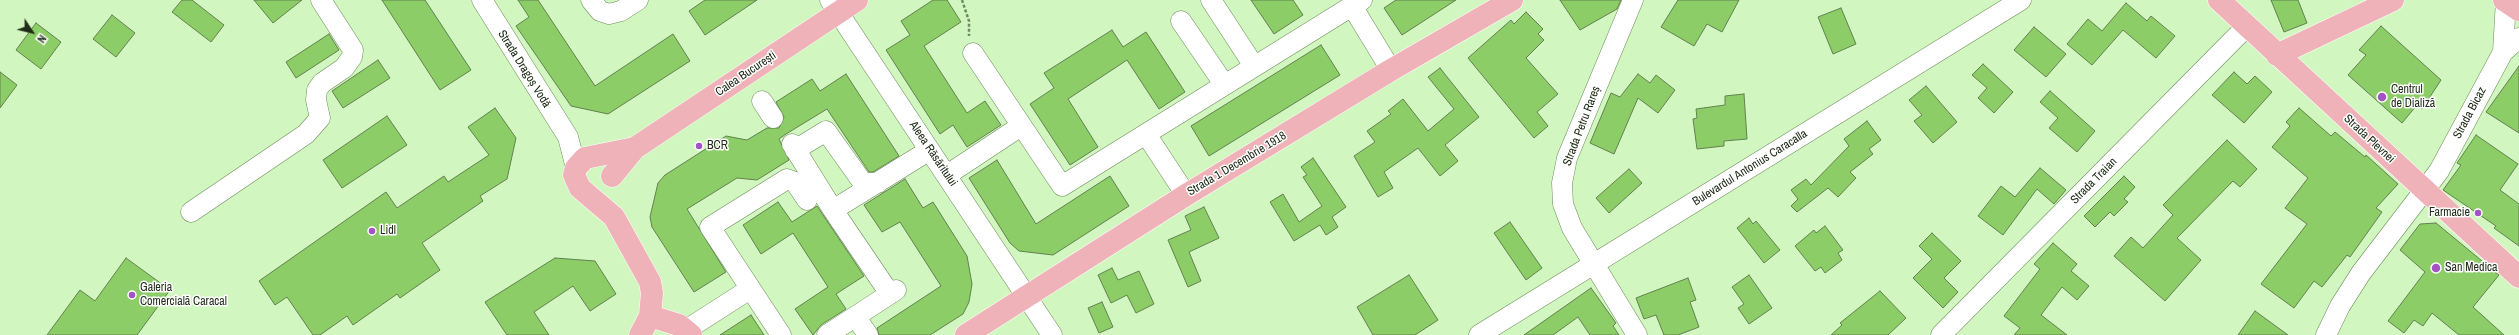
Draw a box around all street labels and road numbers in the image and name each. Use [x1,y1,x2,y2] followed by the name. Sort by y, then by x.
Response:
[494,28,554,110] street label: Strada Dragoș Vodă
[713,48,779,100] street label: Calea București
[1560,84,1604,168] street label: Strada Petru Rareș
[2450,85,2490,141] street label: Strada Bicaz
[2340,112,2398,166] street label: Strada Plevnei
[906,119,960,189] street label: Aleea Răsăritului
[1690,127,1810,209] street label: Bulevardul Antonius Caracalla
[1185,129,1289,199] street label: Strada 1 Decembrie 1918
[2068,155,2120,207] street label: Strada Traian

